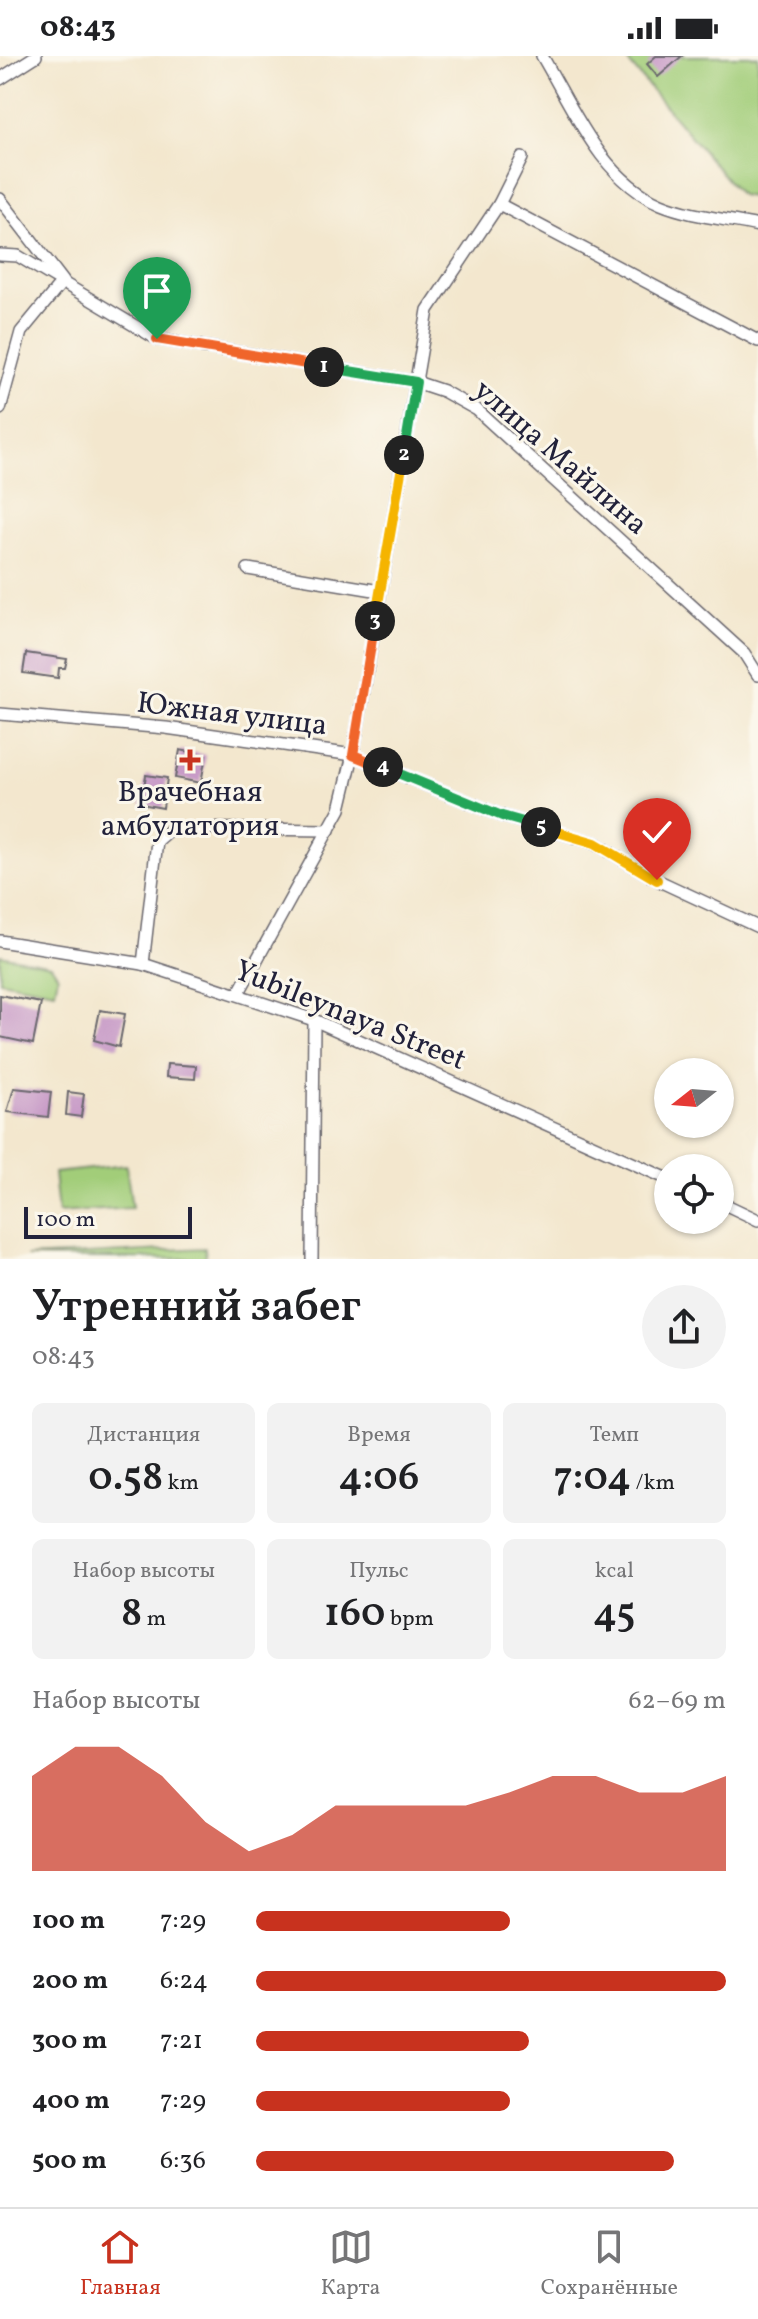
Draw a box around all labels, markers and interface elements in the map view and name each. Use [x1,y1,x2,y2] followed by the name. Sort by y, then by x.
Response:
[40,7,116,49] text: 08:43
[123,257,191,339] pin
[135,269,179,313] icon: arrive
[304,347,344,387] pin: 1
[320,351,328,382] text: 1
[464,370,656,546] street label: улица Майлина
[384,435,424,475] pin: 2
[398,439,410,470] text: 2
[355,601,395,641] pin: 3
[369,605,381,636] text: 3
[134,682,330,748] street label: Южная улица
[363,747,403,787] pin: 4
[179,749,201,771] marker: Врачебная амбулатория
[376,751,390,782] text: 4
[101,772,279,848] place label: Врачебная амбулатория
[623,798,691,880] pin
[521,807,561,847] pin: 5
[635,810,679,854] icon: check
[536,811,546,842] text: 5
[228,950,472,1082] street label: Yubileynaya Street
[654,1058,734,1138] north arrow
[654,1058,734,1234] map controls
[654,1154,734,1234] button: locate
[24,1203,192,1239] scale bar
[36,1205,95,1236] text: 100 m
[32,1278,361,1339] text: Утренний забег
[642,1285,726,1369] button: share
[32,1339,95,1375] text: 08:43
[87,1420,200,1451] text: Дистанция
[347,1420,411,1451] text: Время
[590,1420,639,1451] text: Темп
[88,1451,163,1507] text: 0.58
[339,1451,419,1507] text: 4:06
[554,1451,631,1507] text: 7:04
[163,1468,199,1499] text: km
[631,1468,675,1499] text: /km
[72,1556,215,1587] text: Набор высоты
[349,1556,409,1587] text: Пульс
[595,1556,634,1587] text: kcal
[121,1587,142,1643] text: 8
[324,1587,386,1643] text: 160
[593,1587,636,1643] text: 45
[142,1604,166,1635] text: m
[386,1604,434,1635] text: bpm
[32,1683,200,1719] text: Набор высоты
[629,1683,726,1719] text: 62–69 m
[32,1903,105,1939] text: 100 m
[160,1903,206,1939] text: 7:29
[32,1963,108,1999] text: 200 m
[160,1963,208,1999] text: 6:24
[32,2023,108,2059] text: 300 m
[160,2023,203,2059] text: 7:21
[32,2083,110,2119] text: 400 m
[160,2083,206,2119] text: 7:29
[32,2143,107,2179] text: 500 m
[160,2143,206,2179] text: 6:36
[80,2225,161,2304] tab: Главная
[321,2225,380,2304] tab: Карта
[541,2225,678,2304] tab: Сохранённые

